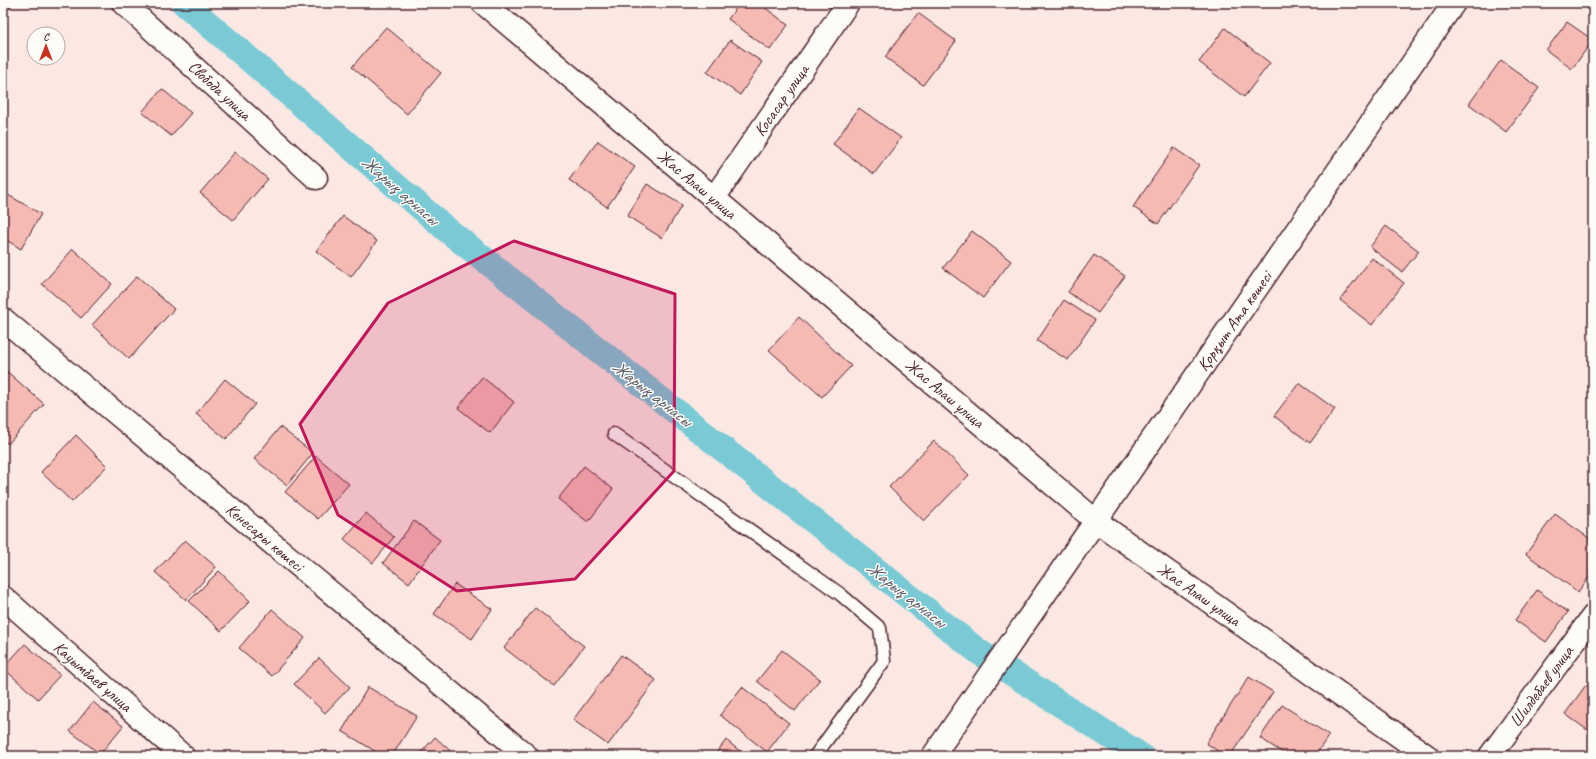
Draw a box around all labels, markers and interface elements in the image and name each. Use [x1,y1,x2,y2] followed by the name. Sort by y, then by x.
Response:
[26,26,66,66] north arrow
[43,29,50,43] text: С
[184,56,257,126] street label: Свобода улица
[749,59,815,140] street label: Косасар улица
[653,145,741,224] street label: Жас Алаш улица
[357,150,446,232] water label: Жарық арнасы
[1192,266,1278,375] street label: Қорқыт Ата көшесі
[901,354,989,433] street label: Жас Алаш улица
[608,355,699,433] water label: Жарық арнасы
[221,499,309,577] street label: Кенесары көшесі
[862,556,953,634] water label: Жарық арнасы
[1153,558,1245,631] street label: Жас Алаш улица
[49,637,137,717] street label: Кауымбаев улица
[1505,640,1579,731] street label: Шилдебаев улица

